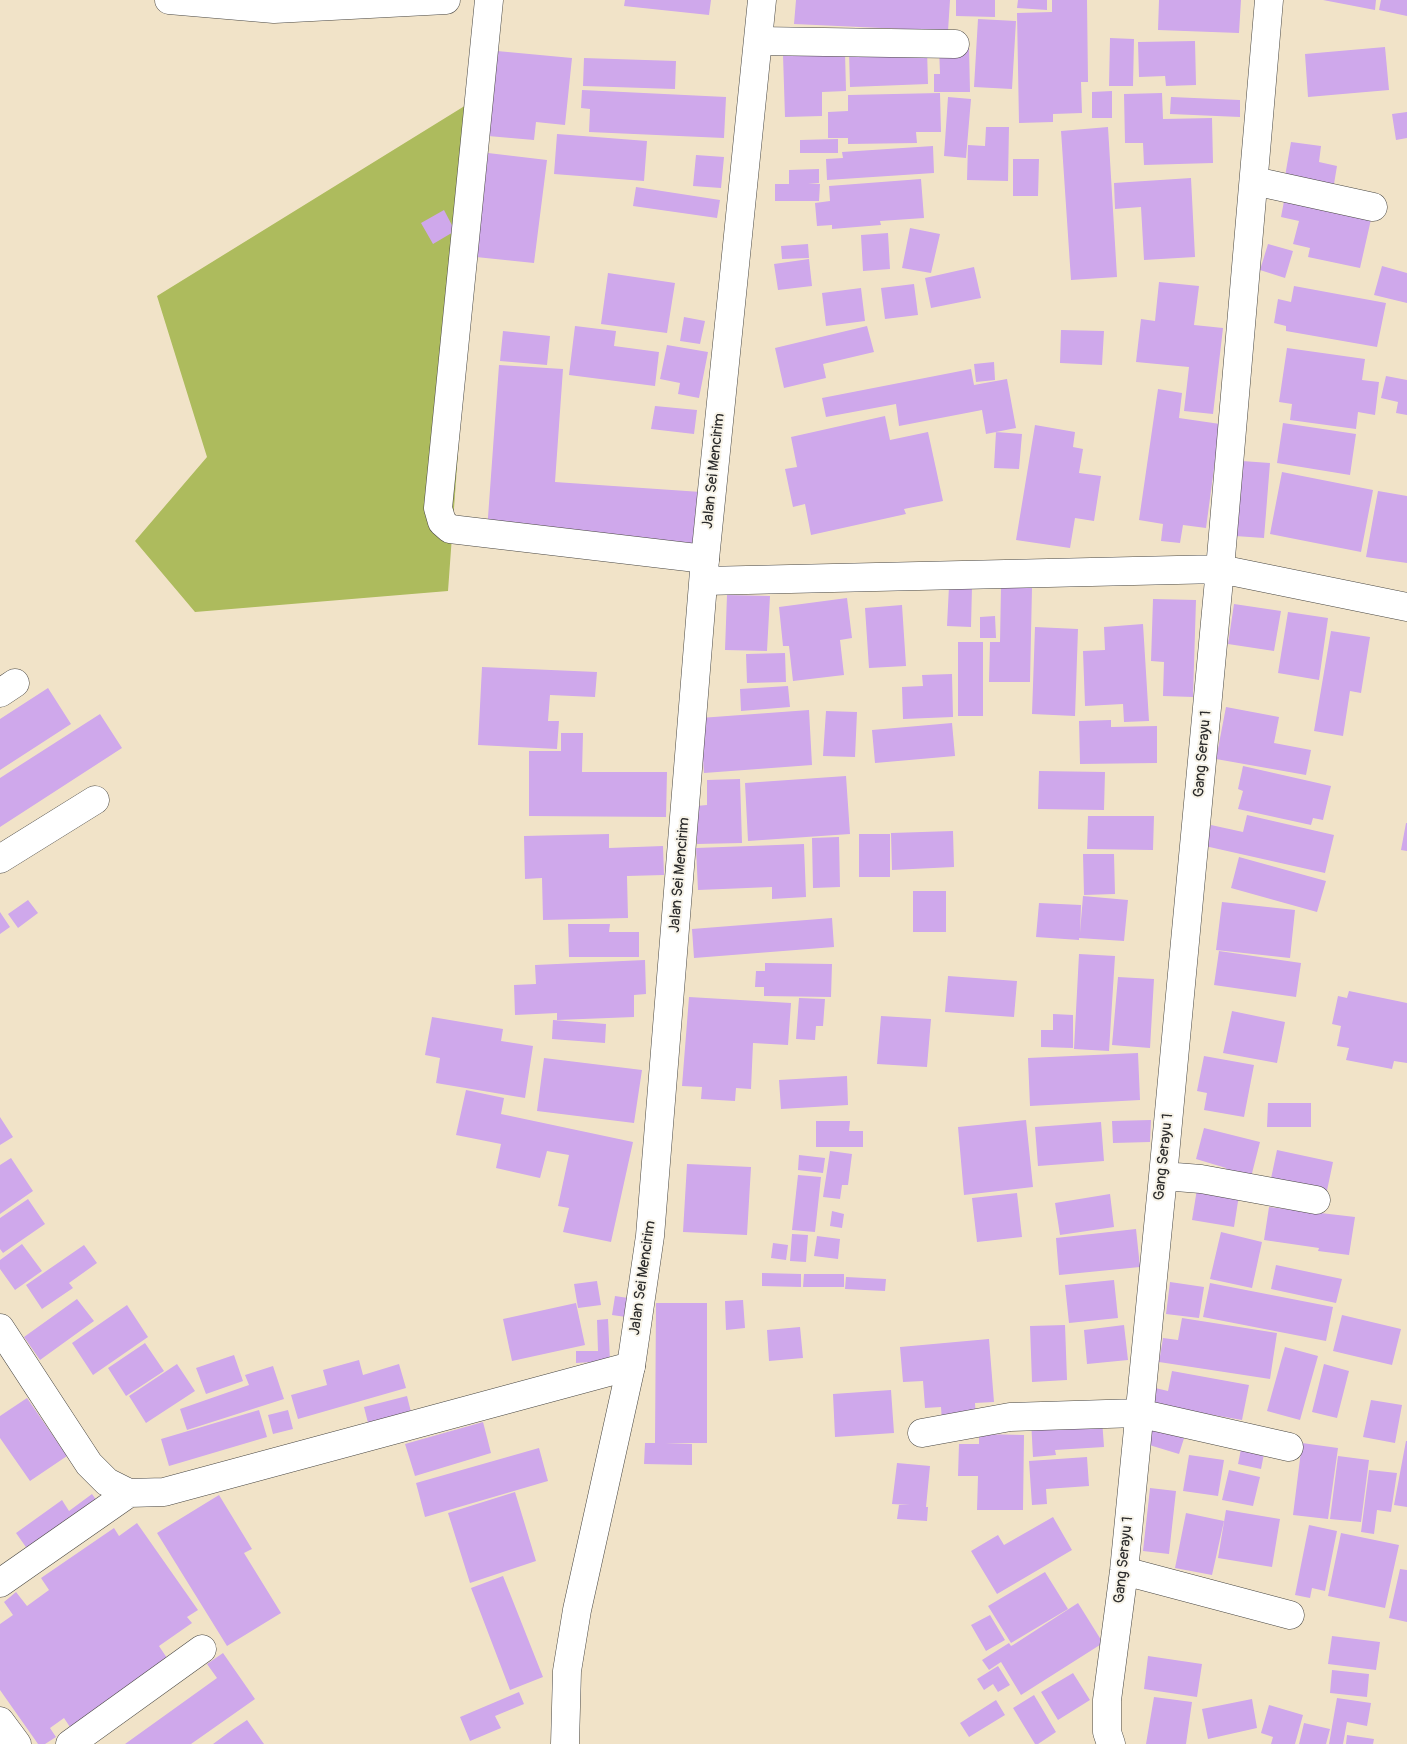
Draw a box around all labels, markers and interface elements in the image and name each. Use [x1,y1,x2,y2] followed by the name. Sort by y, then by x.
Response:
[699,413,729,529] street label: Jalan Sei Mencirim
[1190,710,1216,798] street label: Gang Serayu 1
[666,817,694,933] street label: Jalan Sei Mencirim
[1150,1113,1178,1201] street label: Gang Serayu 1
[626,1219,660,1337] street label: Jalan Sei Mencirim
[1110,1516,1138,1604] street label: Gang Serayu 1

